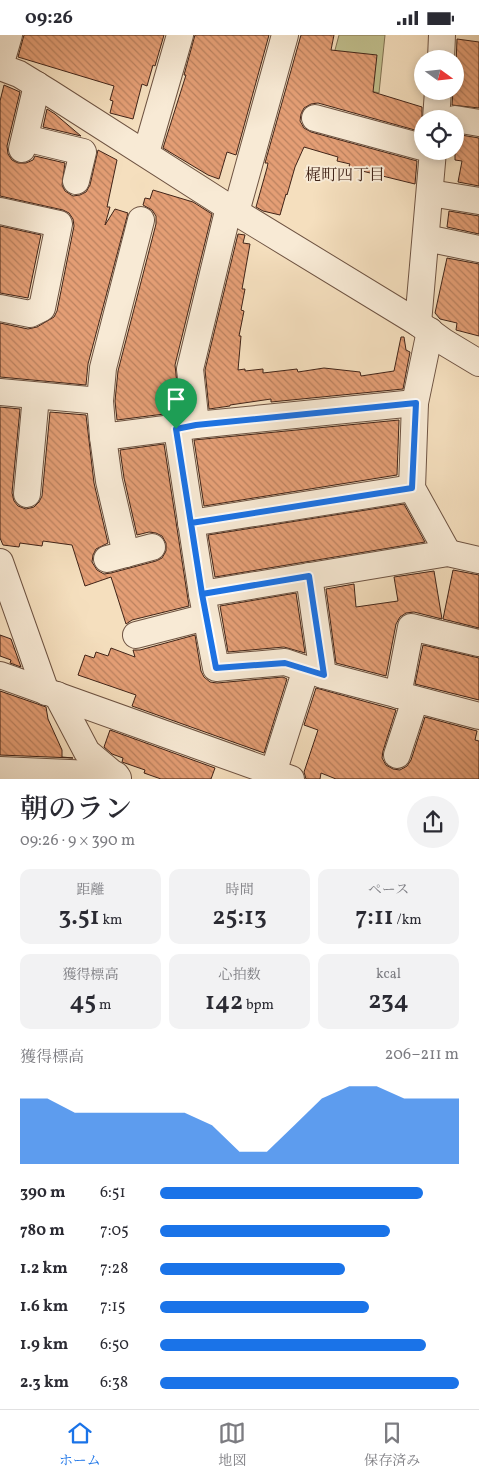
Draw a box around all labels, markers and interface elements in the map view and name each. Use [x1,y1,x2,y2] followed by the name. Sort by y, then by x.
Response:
[25,5,73,31] text: 09:26
[414,50,464,100] north arrow
[414,50,464,160] map controls
[414,110,464,160] button: locate
[305,165,385,187] district label: 梶町四丁目
[155,378,197,429] pin
[162,385,190,413] icon: arrive
[20,791,132,830] text: 朝のラン
[407,796,459,848] button: share
[20,830,135,852] text: 09:26 · 9 × 390 m
[77,881,105,900] text: 距離
[226,881,254,900] text: 時間
[368,881,409,900] text: ペース
[59,900,100,935] text: 3.51
[212,900,267,935] text: 25:13
[355,900,394,935] text: 7:11
[100,911,122,930] text: km
[394,911,422,930] text: /km
[376,965,401,984] text: kcal
[63,966,119,985] text: 獲得標高
[219,966,261,985] text: 心拍数
[368,984,409,1019] text: 234
[70,985,96,1020] text: 45
[205,985,243,1020] text: 142
[96,996,111,1015] text: m
[243,996,274,1015] text: bpm
[385,1044,459,1066] text: 206–211 m
[20,1047,84,1069] text: 獲得標高
[20,1182,65,1204] text: 390 m
[100,1182,126,1204] text: 6:51
[20,1220,65,1242] text: 780 m
[100,1220,129,1242] text: 7:05
[20,1258,68,1280] text: 1.2 km
[100,1258,128,1280] text: 7:28
[20,1296,68,1318] text: 1.6 km
[100,1296,125,1318] text: 7:15
[20,1334,68,1356] text: 1.9 km
[100,1334,129,1356] text: 6:50
[20,1372,69,1394] text: 2.3 km
[100,1372,128,1394] text: 6:38
[59,1419,101,1471] tab: ホーム
[218,1419,246,1471] tab: 地図
[364,1419,420,1471] tab: 保存済み

